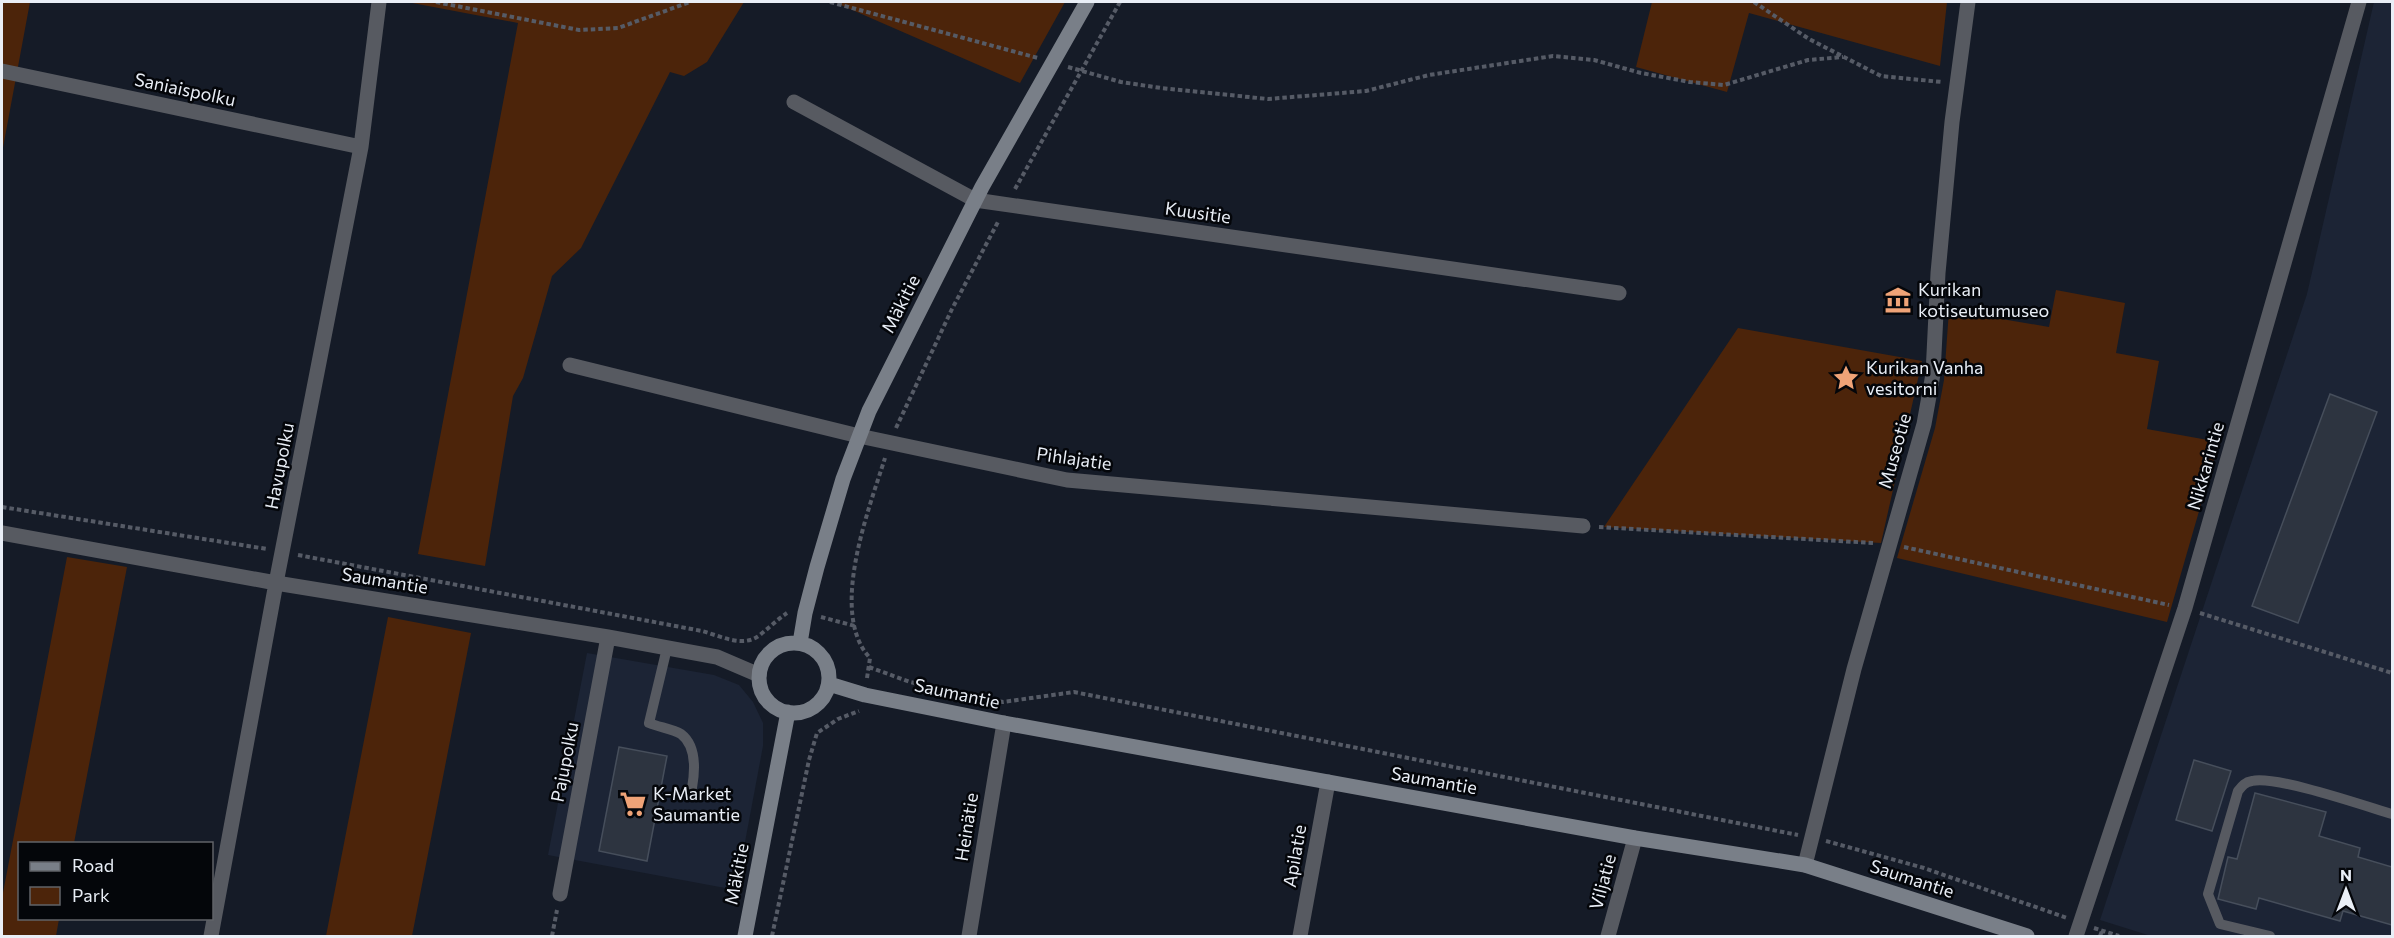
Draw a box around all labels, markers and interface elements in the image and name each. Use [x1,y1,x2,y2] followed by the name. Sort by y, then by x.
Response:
[133,68,238,110] street label: Saniaispolku
[1164,197,1232,228] street label: Kuusitie
[876,271,924,336] street label: Mäkitie
[1918,278,2049,321] place label: Kurikan kotiseutumuseo
[1883,285,1913,315] museum icon: Kurikan kotiseutumuseo
[1866,356,1984,399] place label: Kurikan Vanha vesitorni
[1831,363,1861,393] place icon: Kurikan Vanha vesitorni
[1873,411,1915,491] street label: Museotie
[2182,419,2228,512] street label: Nikkarintie
[260,421,298,511] street label: Havupolku
[1035,442,1113,474] street label: Pihlajatie
[340,562,430,598] street label: Saumantie
[912,673,1002,713] street label: Saumantie
[545,720,583,804] street label: Pajupolku
[1389,762,1479,798] street label: Saumantie
[653,782,740,825] place label: K-Market Saumantie
[618,789,648,819] supermarket icon: K-Market Saumantie
[950,791,982,863] street label: Heinätie
[1278,823,1310,889] street label: Apilatie
[719,841,753,906] street label: Mäkitie
[18,842,213,920] legend
[1584,851,1620,912] street label: Viljatie
[72,854,114,876] text: Road
[1868,854,1957,902] street label: Saumantie
[2316,860,2376,920] north arrow
[2340,865,2352,884] text: N
[72,884,110,906] text: Park

